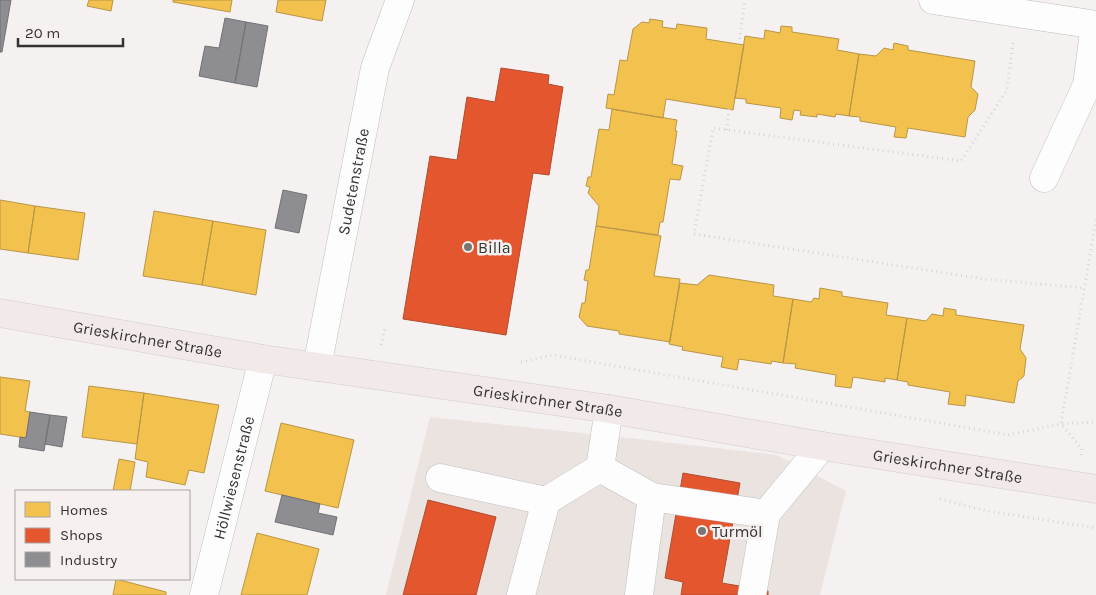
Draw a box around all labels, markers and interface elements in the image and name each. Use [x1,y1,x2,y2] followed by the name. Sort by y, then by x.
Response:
[18,15,122,47] scale bar
[25,24,60,42] text: 20 m
[334,127,373,236] street label: Sudetenstraße
[478,238,510,257] place label: Billa
[462,241,474,253] marker: Billa
[72,317,224,362] street label: Grieskirchner Straße
[472,380,624,421] street label: Grieskirchner Straße
[209,414,258,541] street label: Höllwiesenstraße
[872,445,1024,487] street label: Grieskirchner Straße
[15,490,190,580] legend
[60,501,108,519] text: Homes
[712,522,763,541] place label: Turmöl
[696,525,708,537] marker: Turmöl
[60,526,103,544] text: Shops
[60,551,117,569] text: Industry

